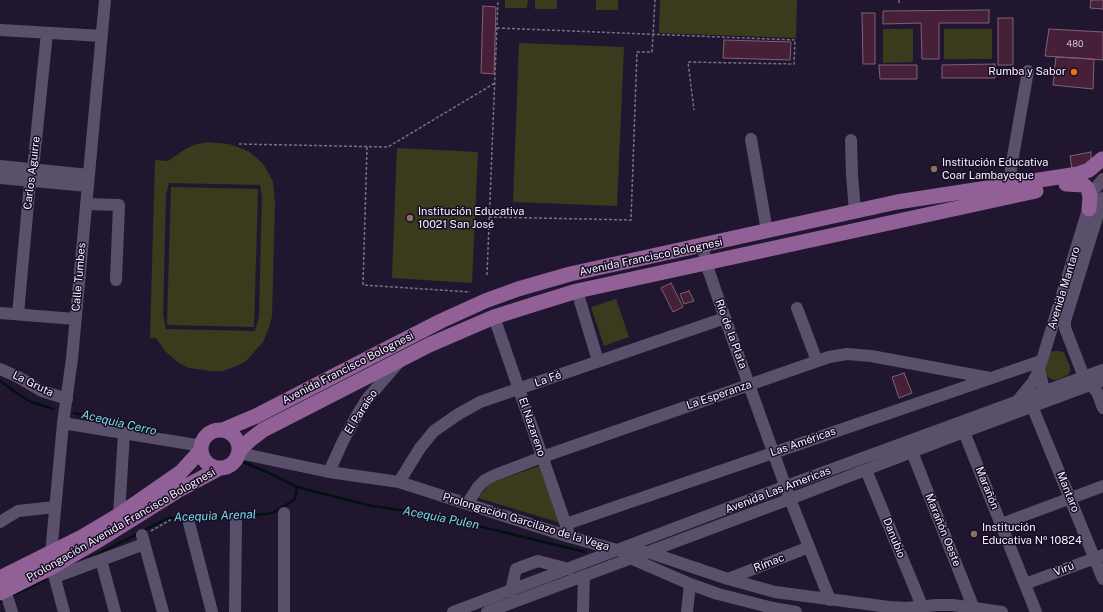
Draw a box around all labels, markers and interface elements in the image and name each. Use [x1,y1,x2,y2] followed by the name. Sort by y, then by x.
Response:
[1067,39,1083,49] house number: 480
[988,65,1066,79] place label: Rumba y Sabor
[1069,67,1079,77] marker: Rumba y Sabor
[21,136,43,210] street label: Carlos Aguirre
[942,156,1048,182] place label: Institución Educativa Coar Lambayeque
[929,164,939,174] marker: Institución Educativa Coar Lambayeque
[418,205,524,231] place label: Institución Educativa 10021 San José
[405,213,415,223] marker: Institución Educativa 10021 San José
[578,235,724,279] street label: Avenida Francisco Bolognesi
[69,242,89,312] street label: Calle Tumbes
[1045,245,1083,331] street label: Avenida Mantaro
[712,298,750,370] street label: Río de la Plata
[280,329,416,407] street label: Avenida Francisco Bolognesi
[10,368,56,400] street label: La Gruta
[533,368,563,390] street label: La Fé
[685,378,753,412] street label: La Esperanza
[342,387,380,437] street label: El Paraíso
[516,396,548,458] street label: El Nazareno
[80,407,158,439] water label: Acequia Cerro
[768,425,838,459] street label: Las Américas
[723,464,833,516] street label: Avenida Las Americas
[24,465,218,585] street label: Prolongación Avenida Francisco Bolognesi
[972,465,1002,511] street label: Marañón
[1054,470,1082,514] street label: Mantaro
[441,490,611,554] street label: Prolongación Garcilazo de la Vega
[922,492,964,568] street label: Marañón Oeste
[402,504,480,532] water label: Acequia Pulen
[174,507,256,525] water label: Acequia Arenal
[880,516,908,560] street label: Danubio
[982,521,1082,547] place label: Institución Educativa Nº 10824
[969,529,979,539] marker: Institución Educativa Nº 10824
[752,551,786,575] street label: Rímac
[1052,559,1076,579] street label: Virú

